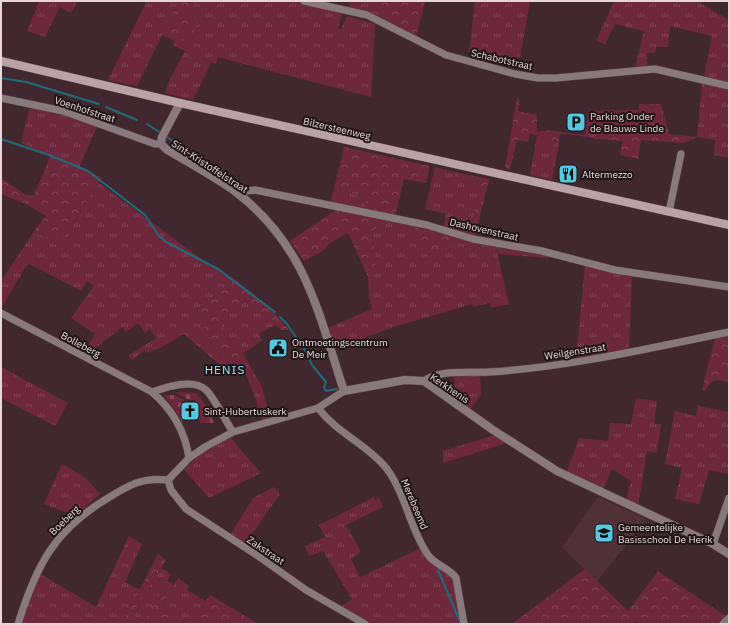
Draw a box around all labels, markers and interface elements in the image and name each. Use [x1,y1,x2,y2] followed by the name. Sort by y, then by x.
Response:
[470,46,534,73] street label: Schabotstraat
[53,94,117,126] street label: Voenhofstraat
[590,110,664,135] place label: Parking Onder de Blauwe Linde
[565,111,587,133] parking icon: Parking Onder de Blauwe Linde
[302,114,373,143] street label: Bilzersteenweg
[169,137,251,196] street label: Sint-Kristoffelstraat
[557,163,579,185] restaurant icon: Altermezzo
[582,168,633,181] place label: Altermezzo
[448,215,520,244] street label: Dashovenstraat
[59,329,103,361] street label: Bolleberg
[292,336,388,361] place label: Ontmoetingscentrum De Meir
[267,337,289,359] public building icon: Ontmoetingscentrum De Meir
[543,340,607,363] street label: Weilgenstraat
[205,362,245,377] district label: HENIS
[428,371,472,406] street label: Kerkhenis
[179,400,201,422] church icon: Sint-Hubertuskerk
[204,405,287,418] place label: Sint-Hubertuskerk
[398,477,431,532] street label: Merebeemd
[46,502,83,538] street label: Boeberg
[618,521,713,546] place label: Gemeentelijke Basisschool De Herik
[593,522,615,544] school or university icon: Gemeentelijke Basisschool De Herik
[244,533,287,568] street label: Zakstraat

